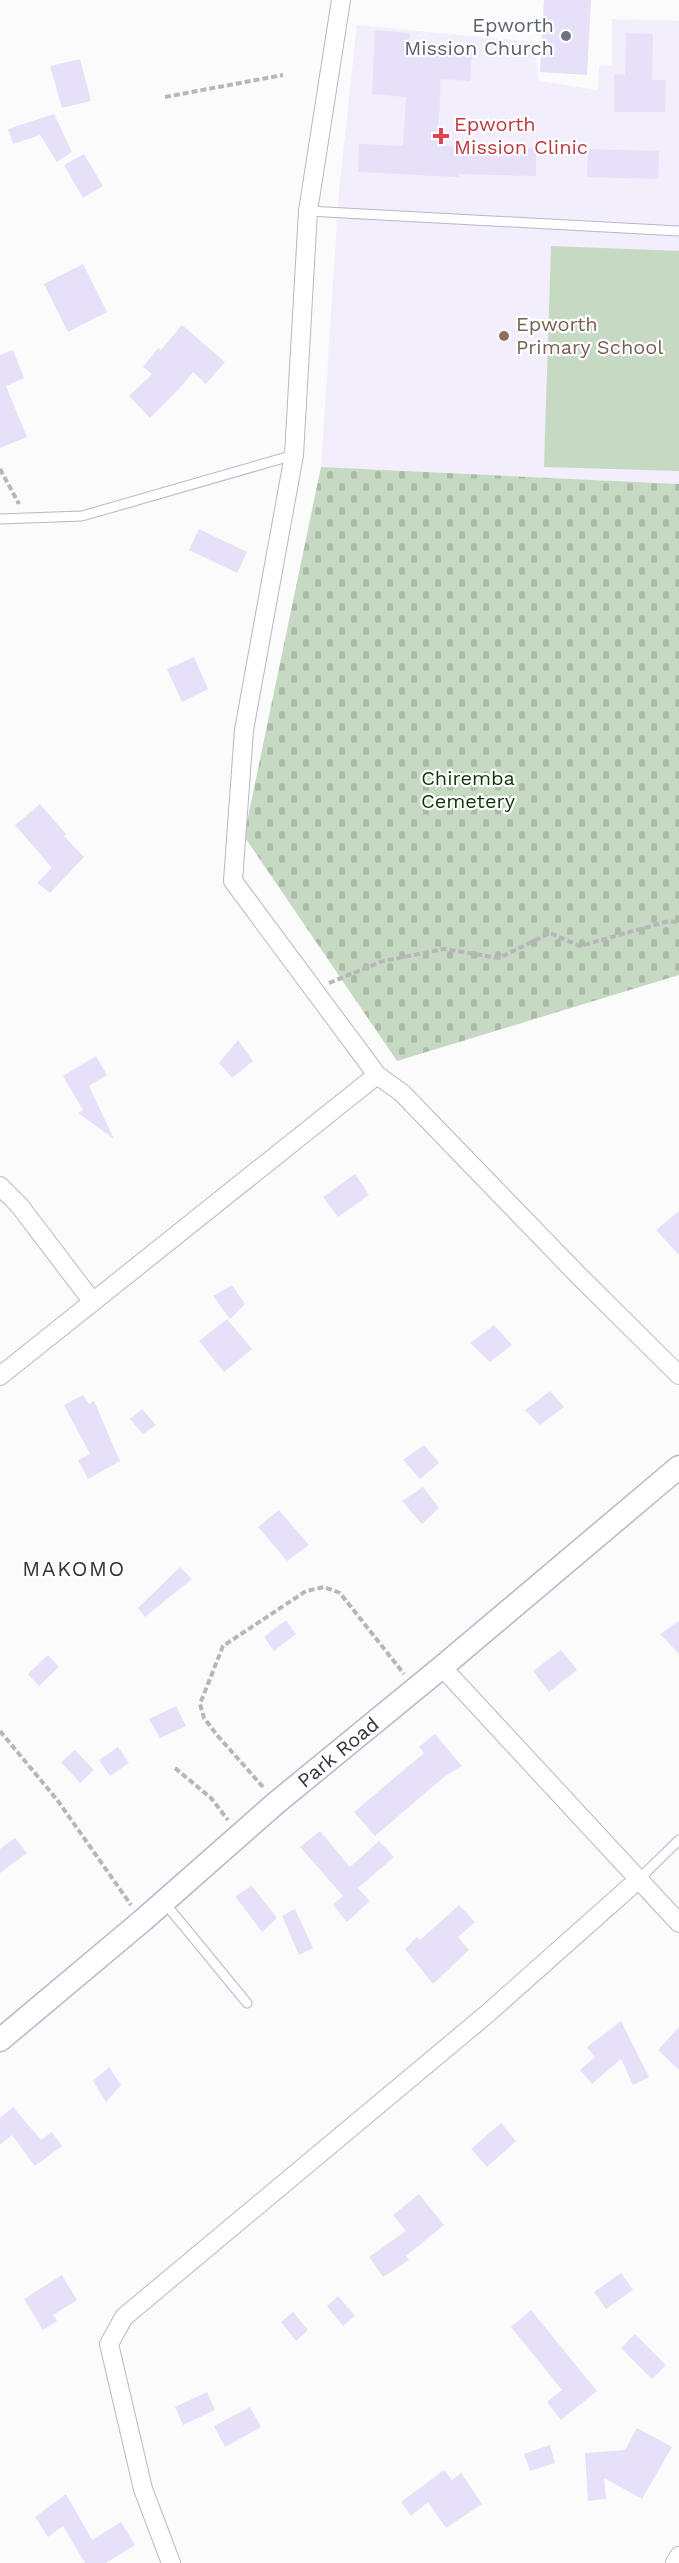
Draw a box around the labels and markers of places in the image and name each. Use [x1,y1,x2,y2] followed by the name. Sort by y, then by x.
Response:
[404,13,554,60] place label: Epworth Mission Church
[559,29,573,43] marker: Epworth Mission Church
[454,112,588,159] place label: Epworth Mission Clinic
[432,127,450,145] marker: Epworth Mission Clinic
[516,312,663,359] place label: Epworth Primary School
[497,329,511,343] marker: Epworth Primary School

